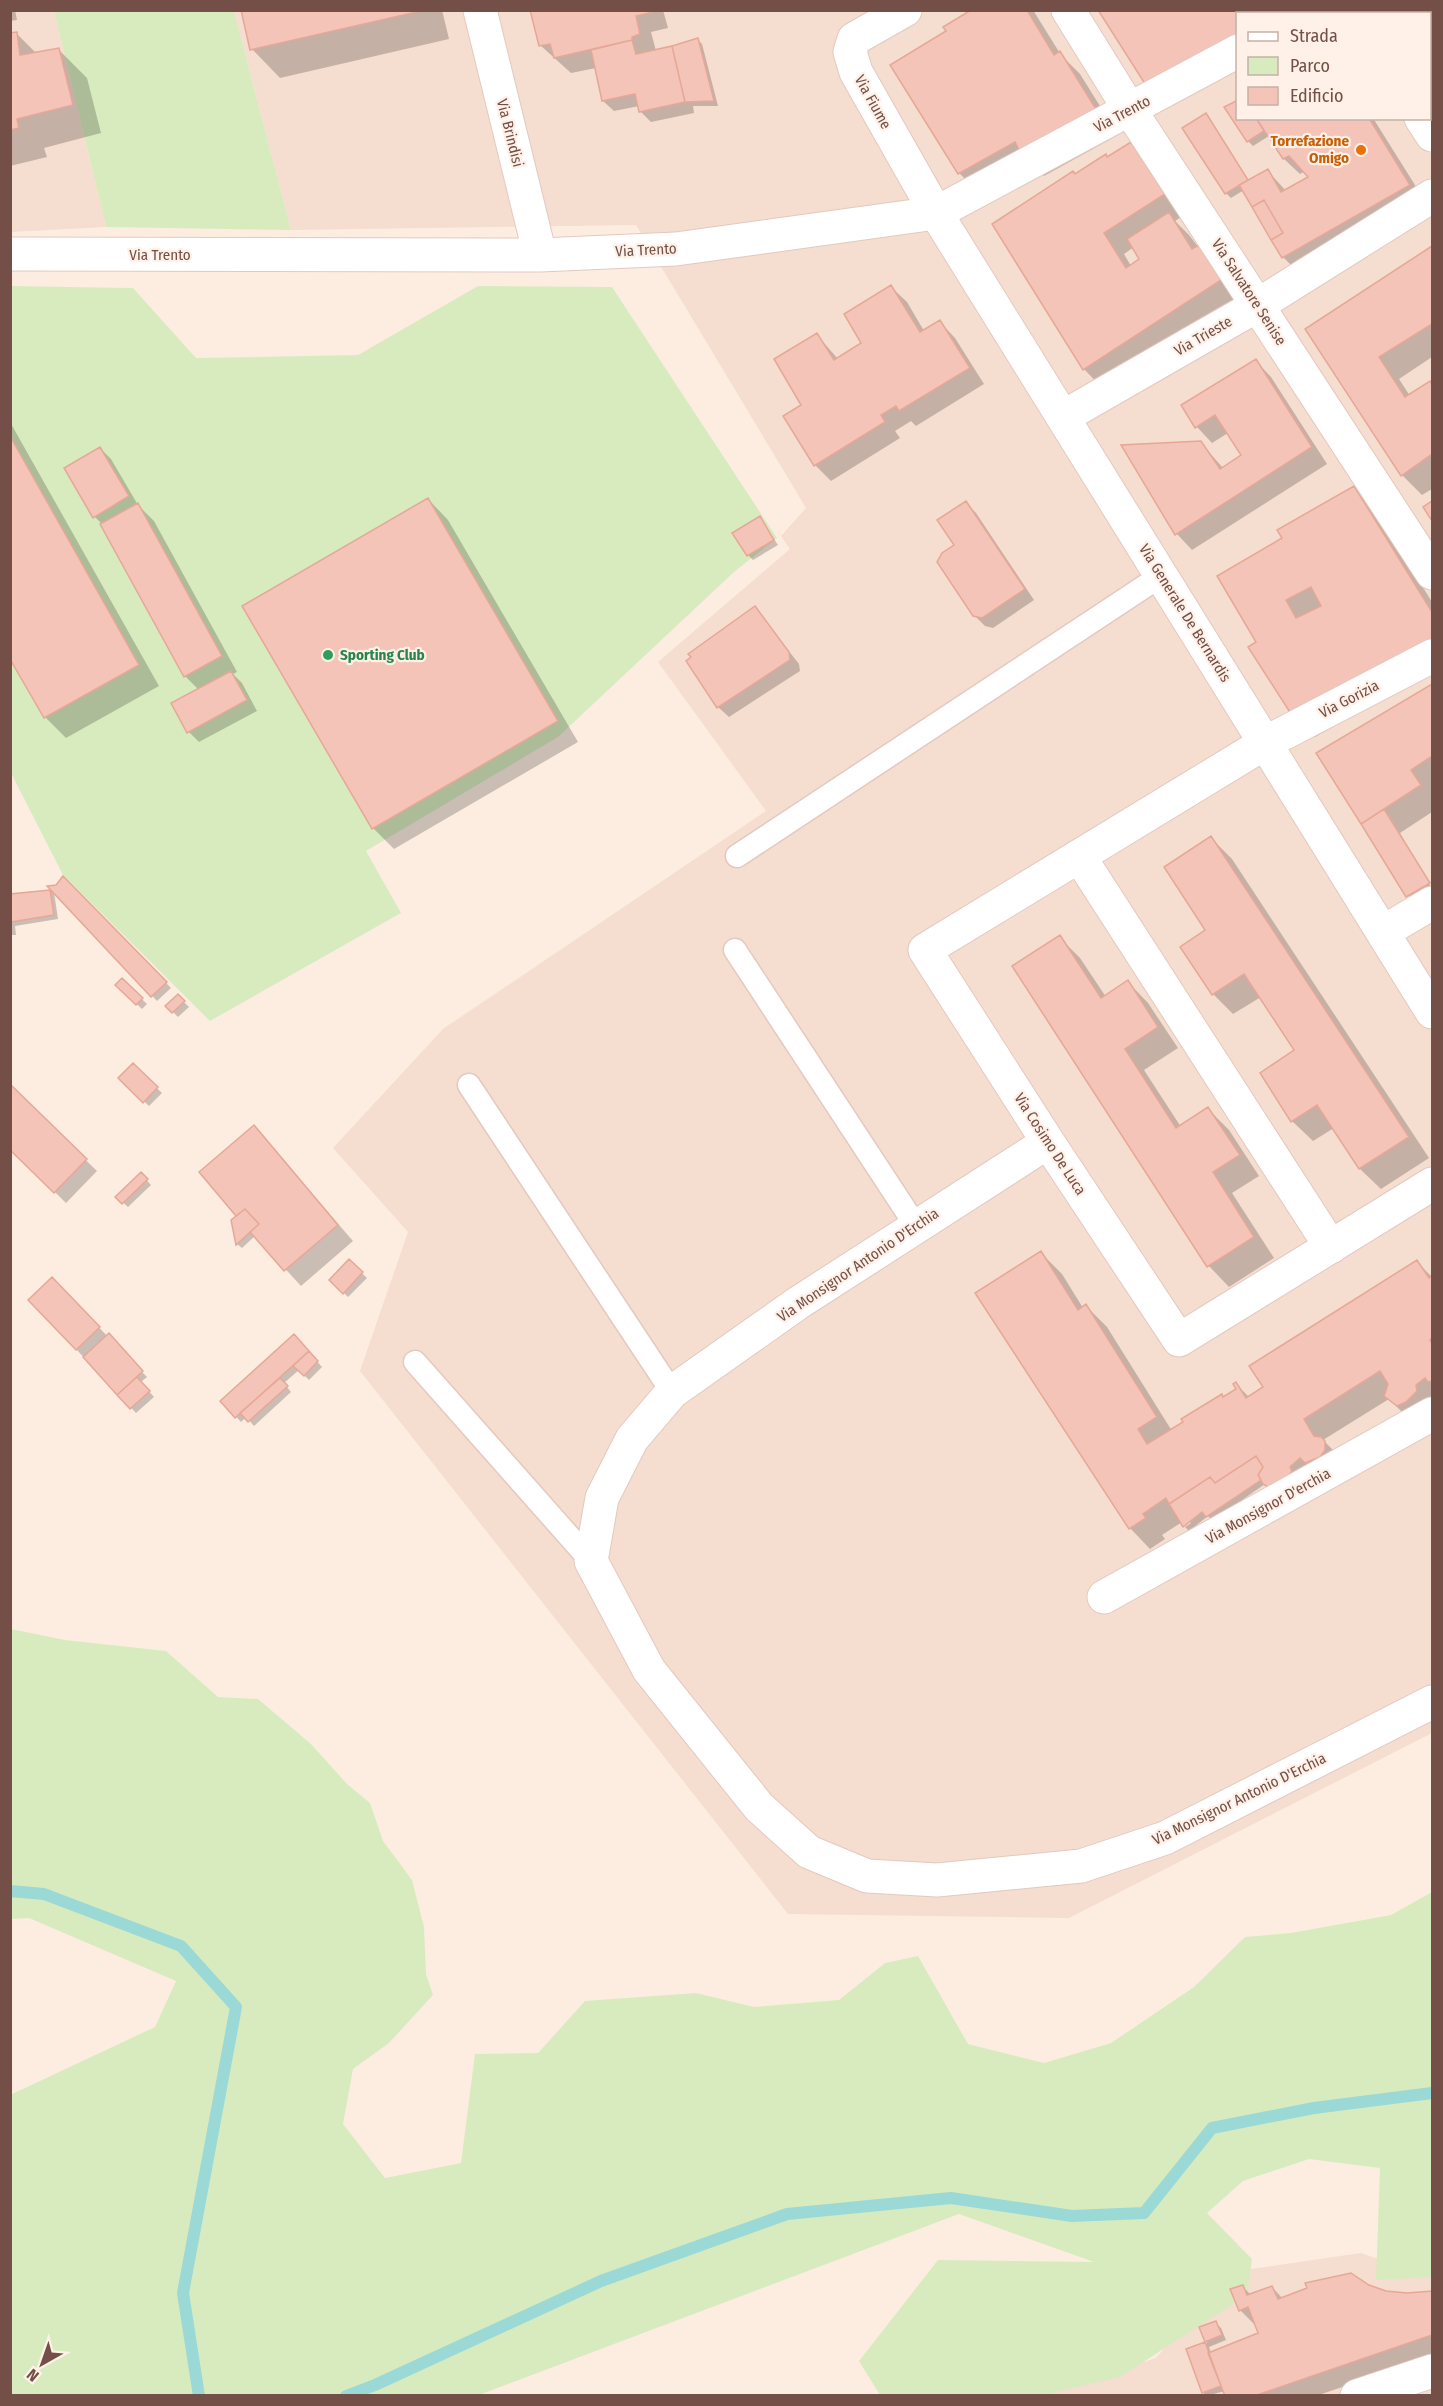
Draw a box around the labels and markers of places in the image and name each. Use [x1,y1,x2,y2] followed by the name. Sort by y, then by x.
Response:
[1271,132,1349,167] place label: Torrefazione Omigo
[1354,143,1368,157] marker: Torrefazione Omigo
[340,646,425,664] place label: Sporting Club
[321,648,335,662] marker: Sporting Club

